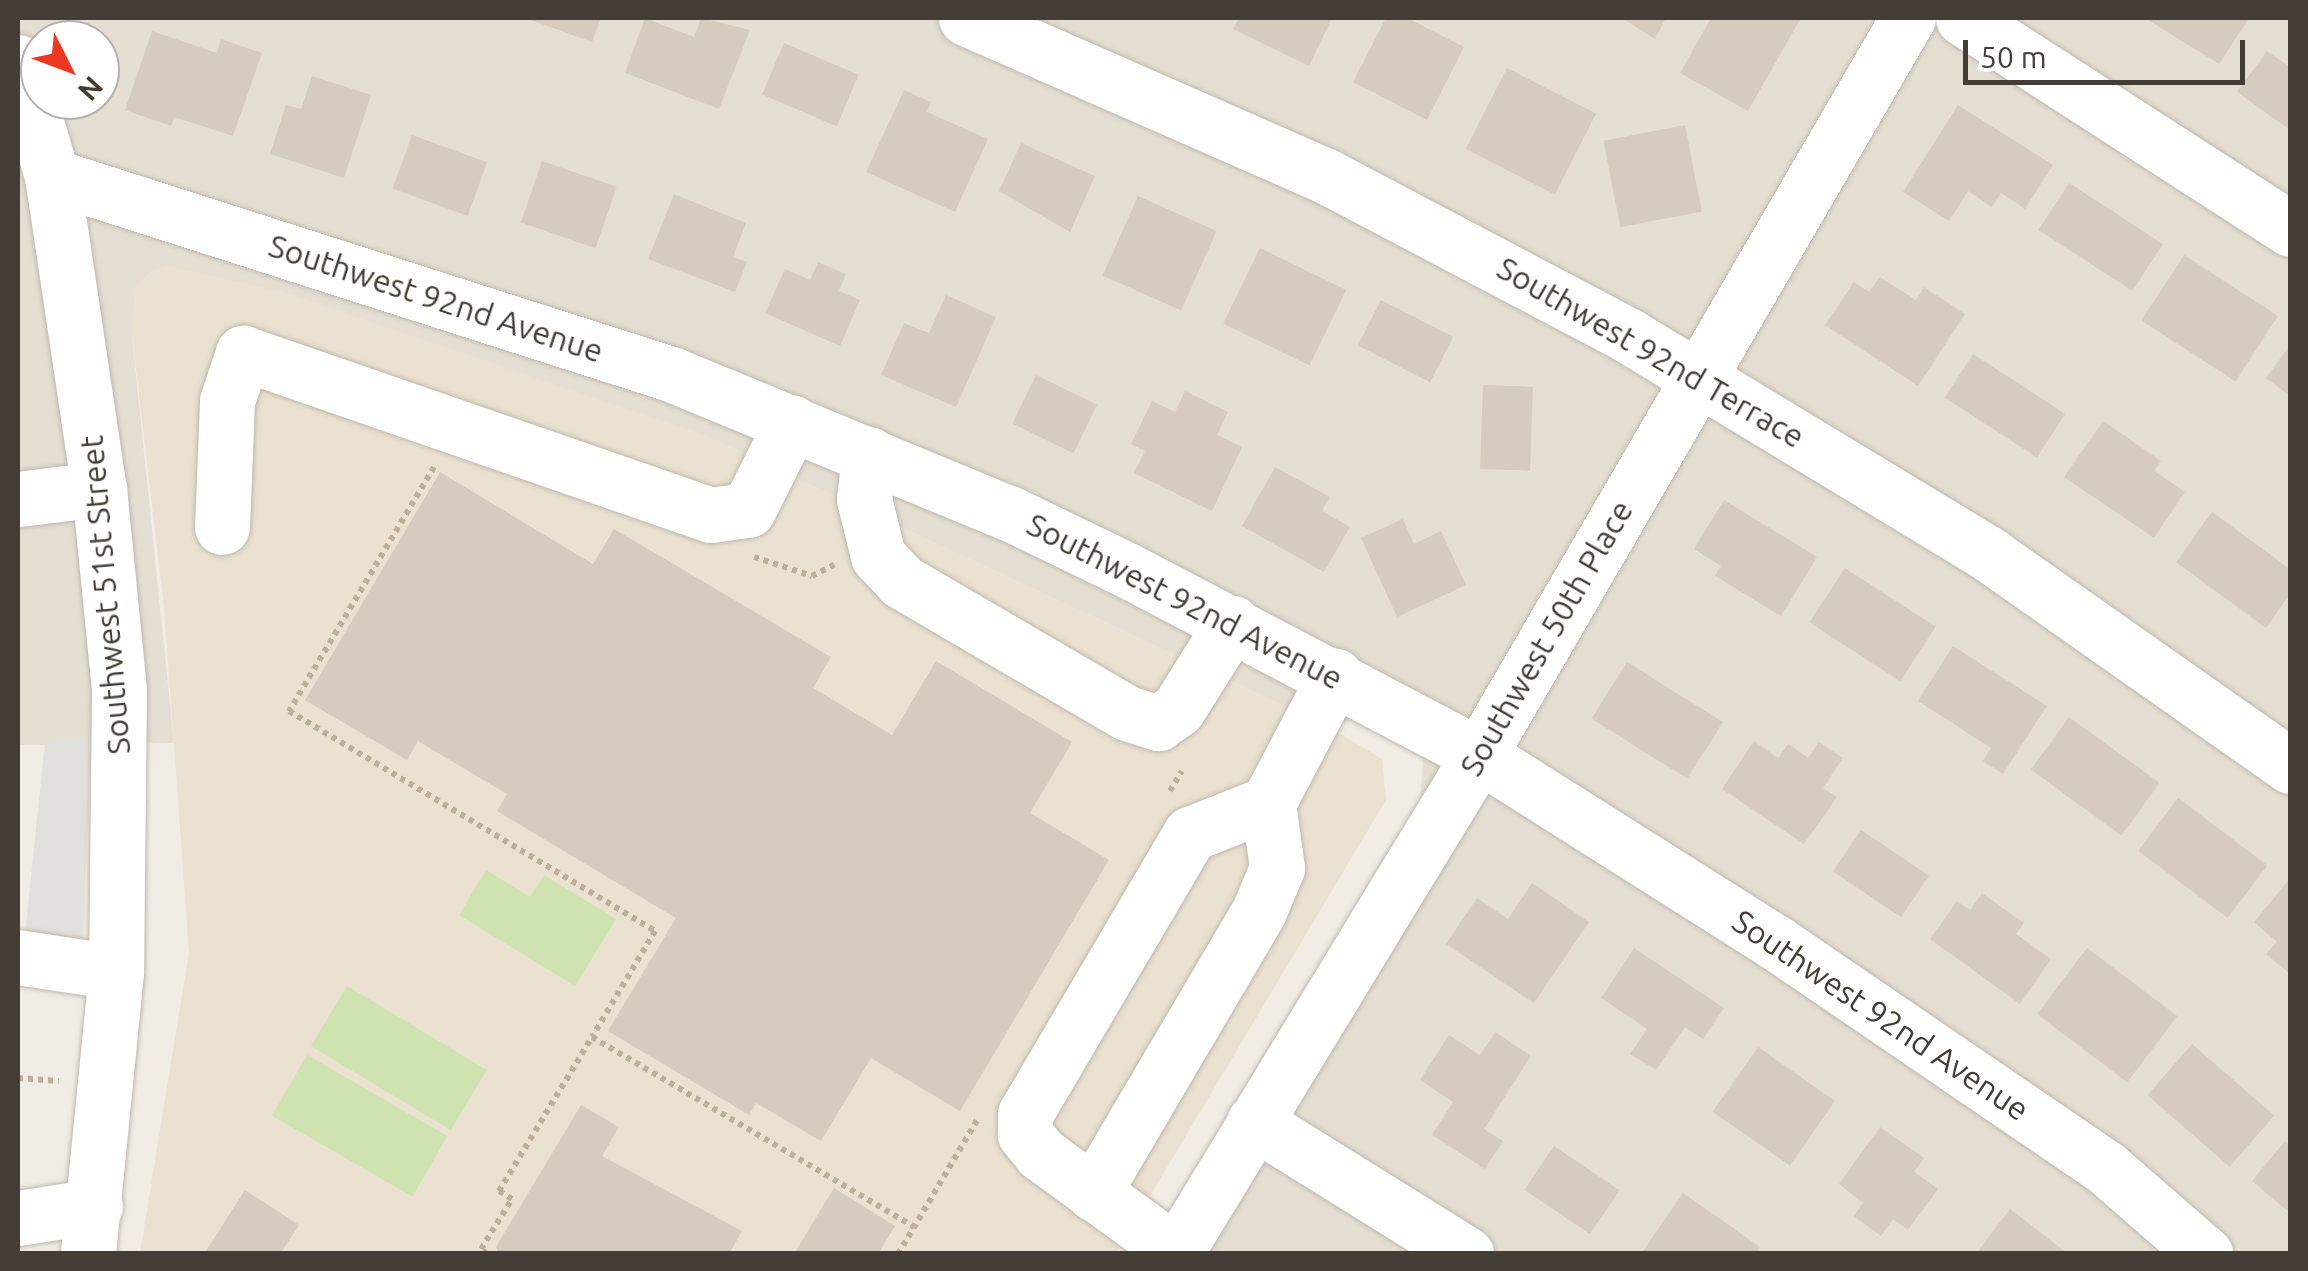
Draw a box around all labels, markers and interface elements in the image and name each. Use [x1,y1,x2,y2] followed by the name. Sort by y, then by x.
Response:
[20,20,120,120] north arrow
[1968,20,2250,82] scale bar
[1980,40,2047,74] text: 50 m
[73,71,110,107] text: N
[264,226,608,370] street label: Southwest 92nd Avenue
[1491,248,1811,456] street label: Southwest 92nd Terrace
[72,434,138,756] street label: Southwest 51st Street
[1451,493,1641,783] street label: Southwest 50th Place
[1021,505,1349,697] street label: Southwest 92nd Avenue
[1726,901,2036,1129] street label: Southwest 92nd Avenue

